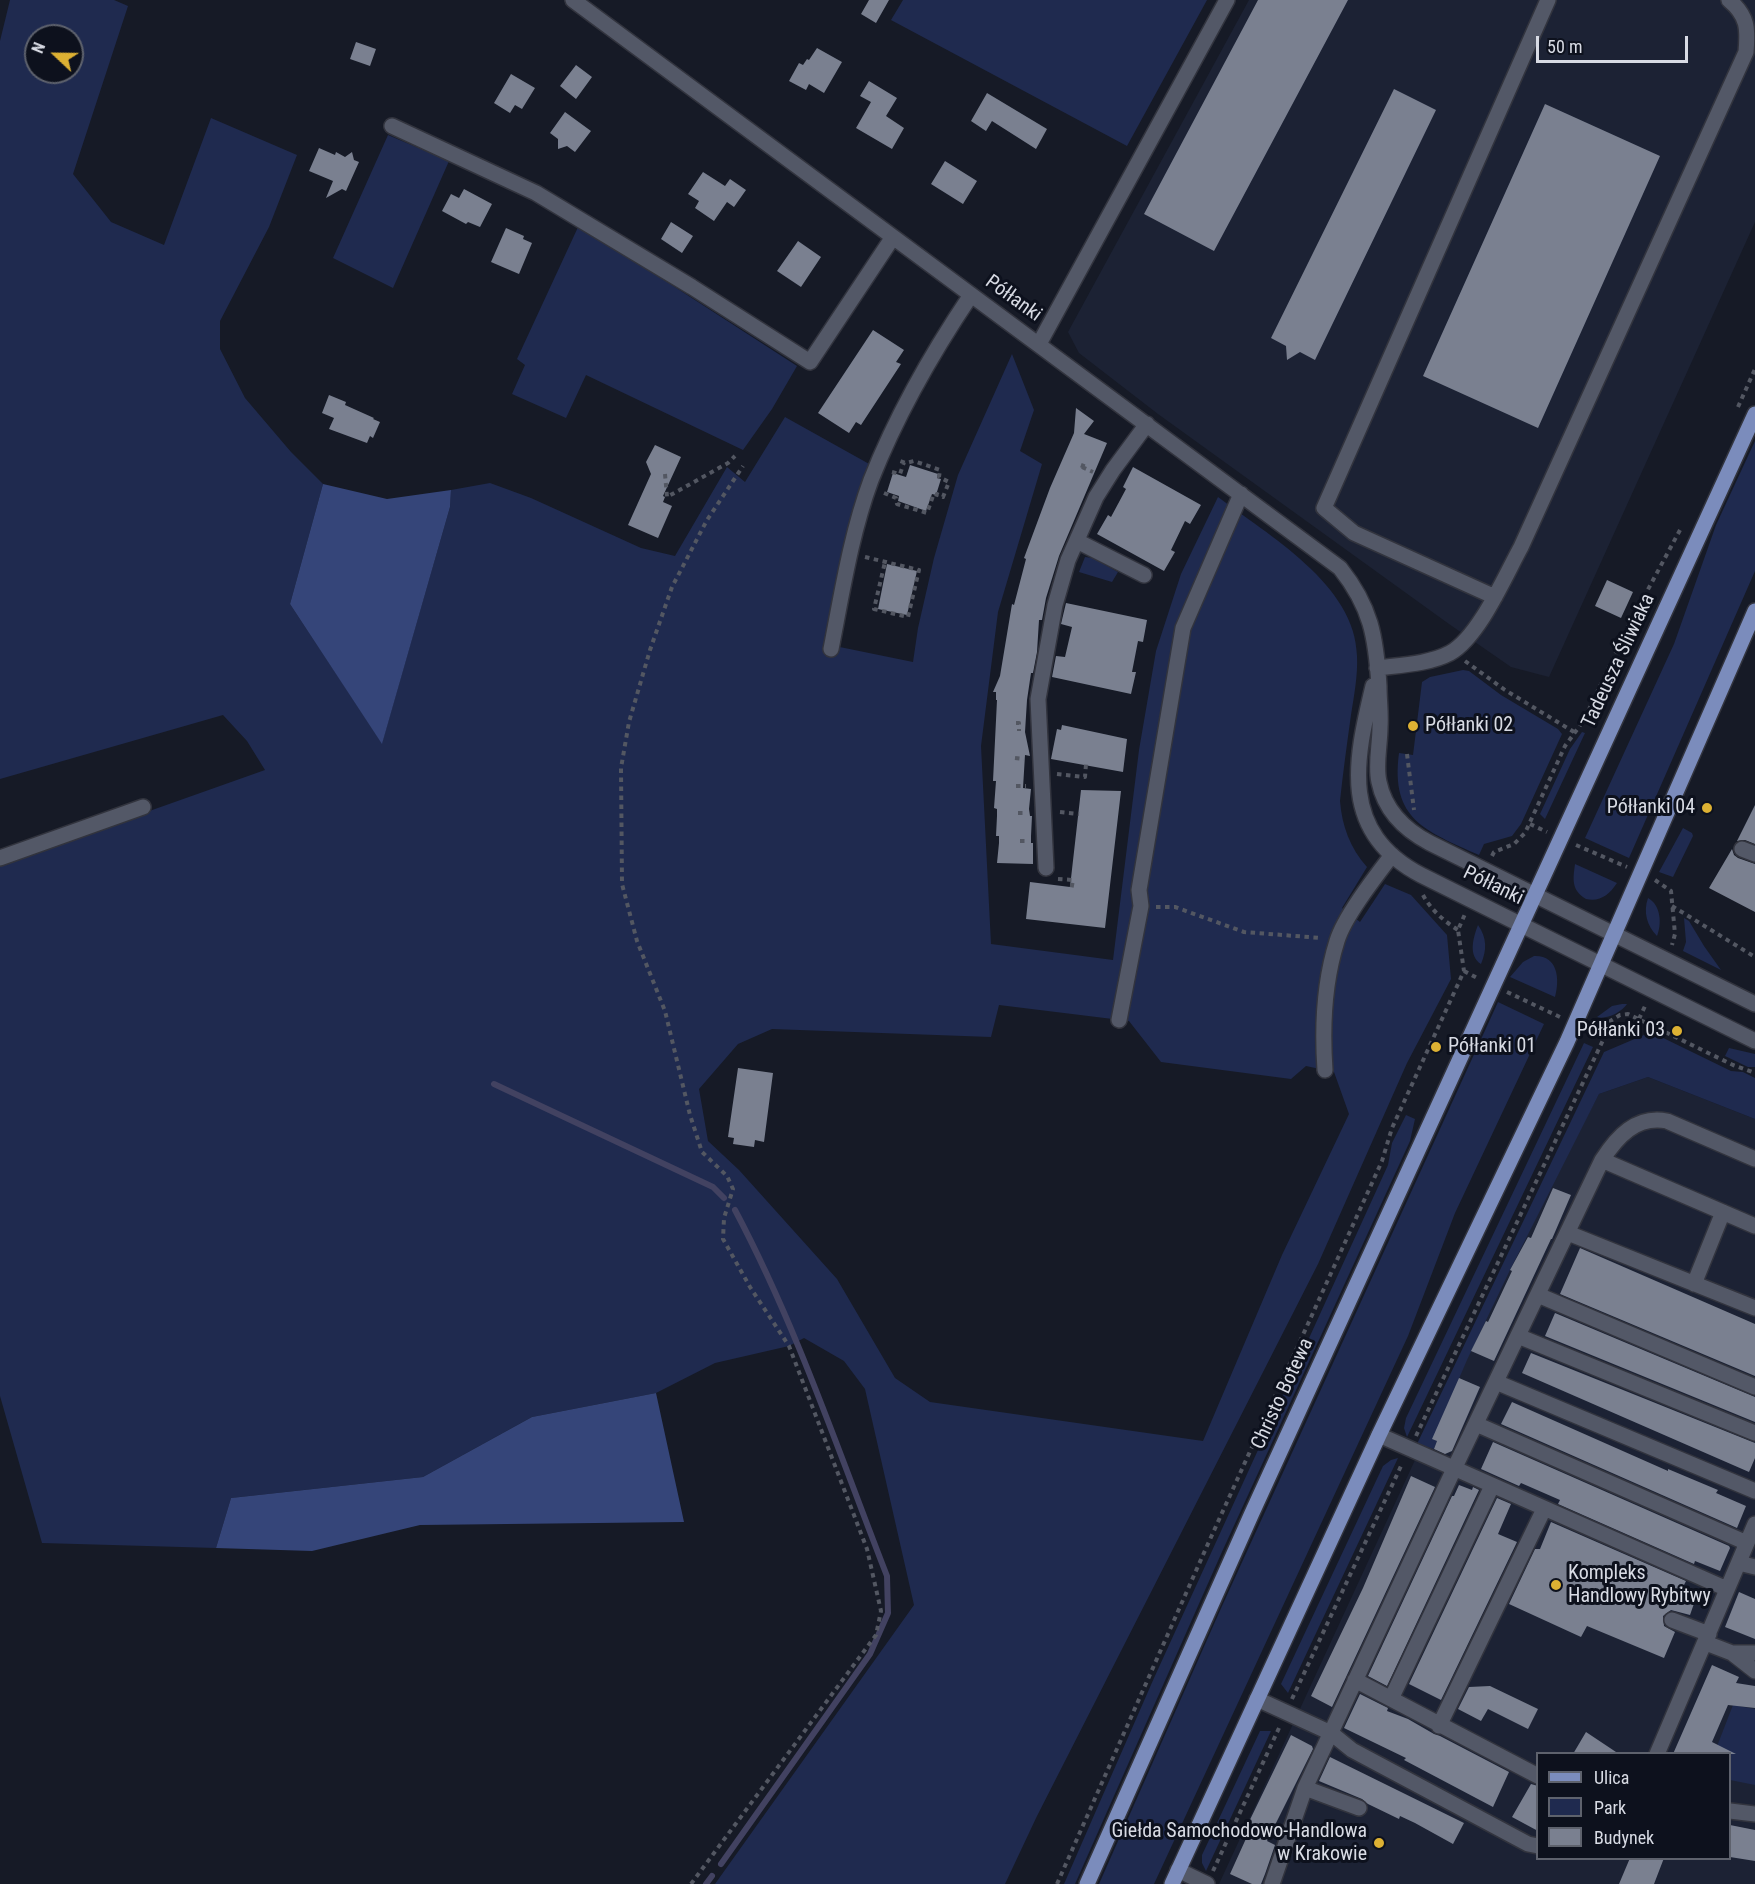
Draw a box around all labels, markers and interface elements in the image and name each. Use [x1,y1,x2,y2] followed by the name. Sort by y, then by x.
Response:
[24,24,84,84] north arrow
[1539,24,1690,62] scale bar
[1547,36,1582,57] text: 50 m
[28,40,49,56] text: N
[980,271,1046,327] street label: Półłanki
[1577,590,1661,732] street label: Tadeusza Śliwiaka
[1425,714,1513,738] place label: Półłanki 02
[1406,719,1420,733] marker: Półłanki 02
[1607,796,1695,820] place label: Półłanki 04
[1700,801,1714,815] marker: Półłanki 04
[1459,861,1527,911] street label: Półłanki
[1577,1019,1665,1043] place label: Półłanki 03
[1670,1024,1684,1038] marker: Półłanki 03
[1448,1035,1536,1059] place label: Półłanki 01
[1429,1040,1443,1054] marker: Półłanki 01
[1247,1335,1319,1453] street label: Christo Botewa
[1568,1562,1711,1609] place label: Kompleks Handlowy Rybitwy
[1549,1578,1563,1592] marker: Kompleks Handlowy Rybitwy
[1536,1752,1731,1860] legend
[1594,1767,1629,1788] text: Ulica
[1594,1797,1626,1818] text: Park
[1111,1820,1367,1867] place label: Giełda Samochodowo-Handlowa w Krakowie
[1594,1827,1654,1848] text: Budynek
[1372,1836,1386,1850] marker: Giełda Samochodowo-Handlowa w Krakowie

